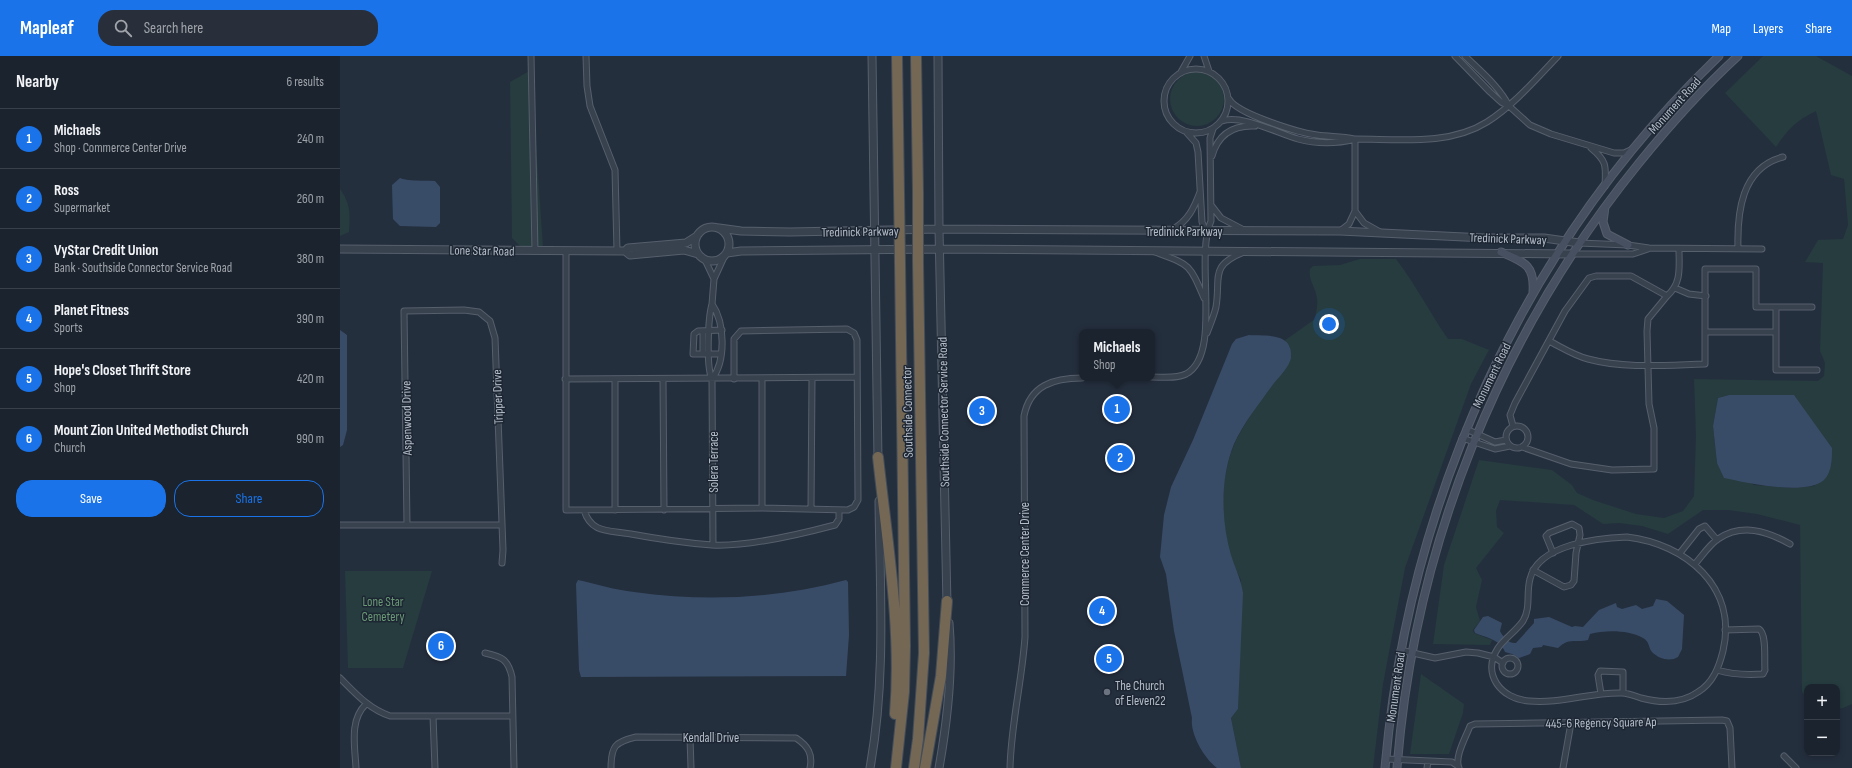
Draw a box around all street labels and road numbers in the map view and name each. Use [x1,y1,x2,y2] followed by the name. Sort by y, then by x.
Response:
[1645,74,1704,137] street label: Monument Road
[821,223,899,241] street label: Tredinick Parkway
[1145,224,1223,240] street label: Tredinick Parkway
[1469,230,1547,248] street label: Tredinick Parkway
[449,242,515,260] street label: Lone Star Road
[935,337,953,487] street label: Southside Connector Service Road
[1469,340,1515,411] street label: Monument Road
[899,366,917,458] street label: Southside Connector
[489,369,507,425] street label: Tripper Drive
[398,381,416,456] street label: Aspenwood Drive
[706,431,722,493] street label: Solera Terrace
[1017,502,1033,606] street label: Commerce Center Drive
[1383,651,1409,723] street label: Monument Road
[1545,714,1657,732] street label: 445-6 Regency Square Ap
[683,730,739,746] street label: Kendall Drive

